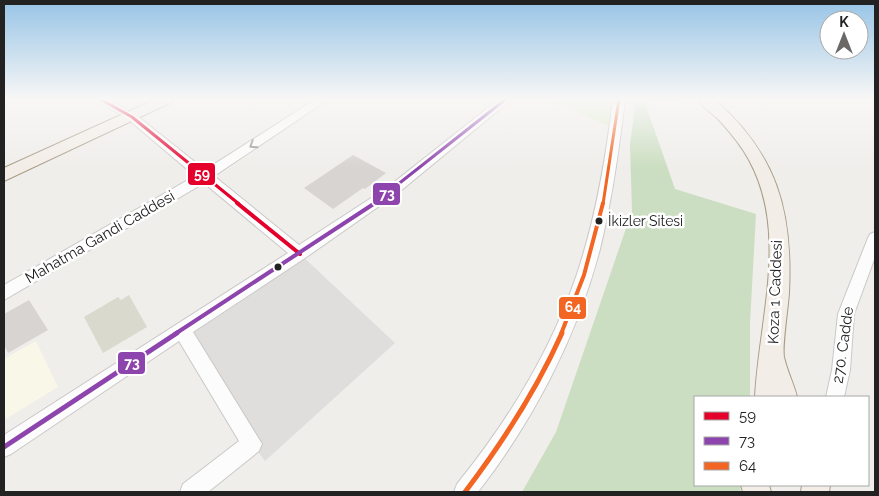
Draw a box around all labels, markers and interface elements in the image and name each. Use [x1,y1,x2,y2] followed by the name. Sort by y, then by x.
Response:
[819,10,869,60] north arrow
[839,14,849,30] text: K
[249,138,258,148] one-way arrow
[187,162,216,186] line badge: 59
[194,166,210,182] text: 59
[372,182,401,206] line badge: 73
[379,186,395,202] text: 73
[22,187,178,287] street label: Mahatma Gandi Caddesi
[608,211,683,229] place label: İkizler Sitesi
[594,216,604,226] marker: İkizler Sitesi
[764,240,786,344] street label: Koza 1 Caddesi
[273,262,283,272] unlabelled marker
[558,296,587,320] line badge: 64
[565,299,581,315] text: 64
[829,305,857,385] street label: 270. Cadde
[117,351,146,375] line badge: 73
[124,355,140,371] text: 73
[694,396,869,486] legend
[739,407,756,425] text: 59
[739,432,755,450] text: 73
[739,457,756,475] text: 64

